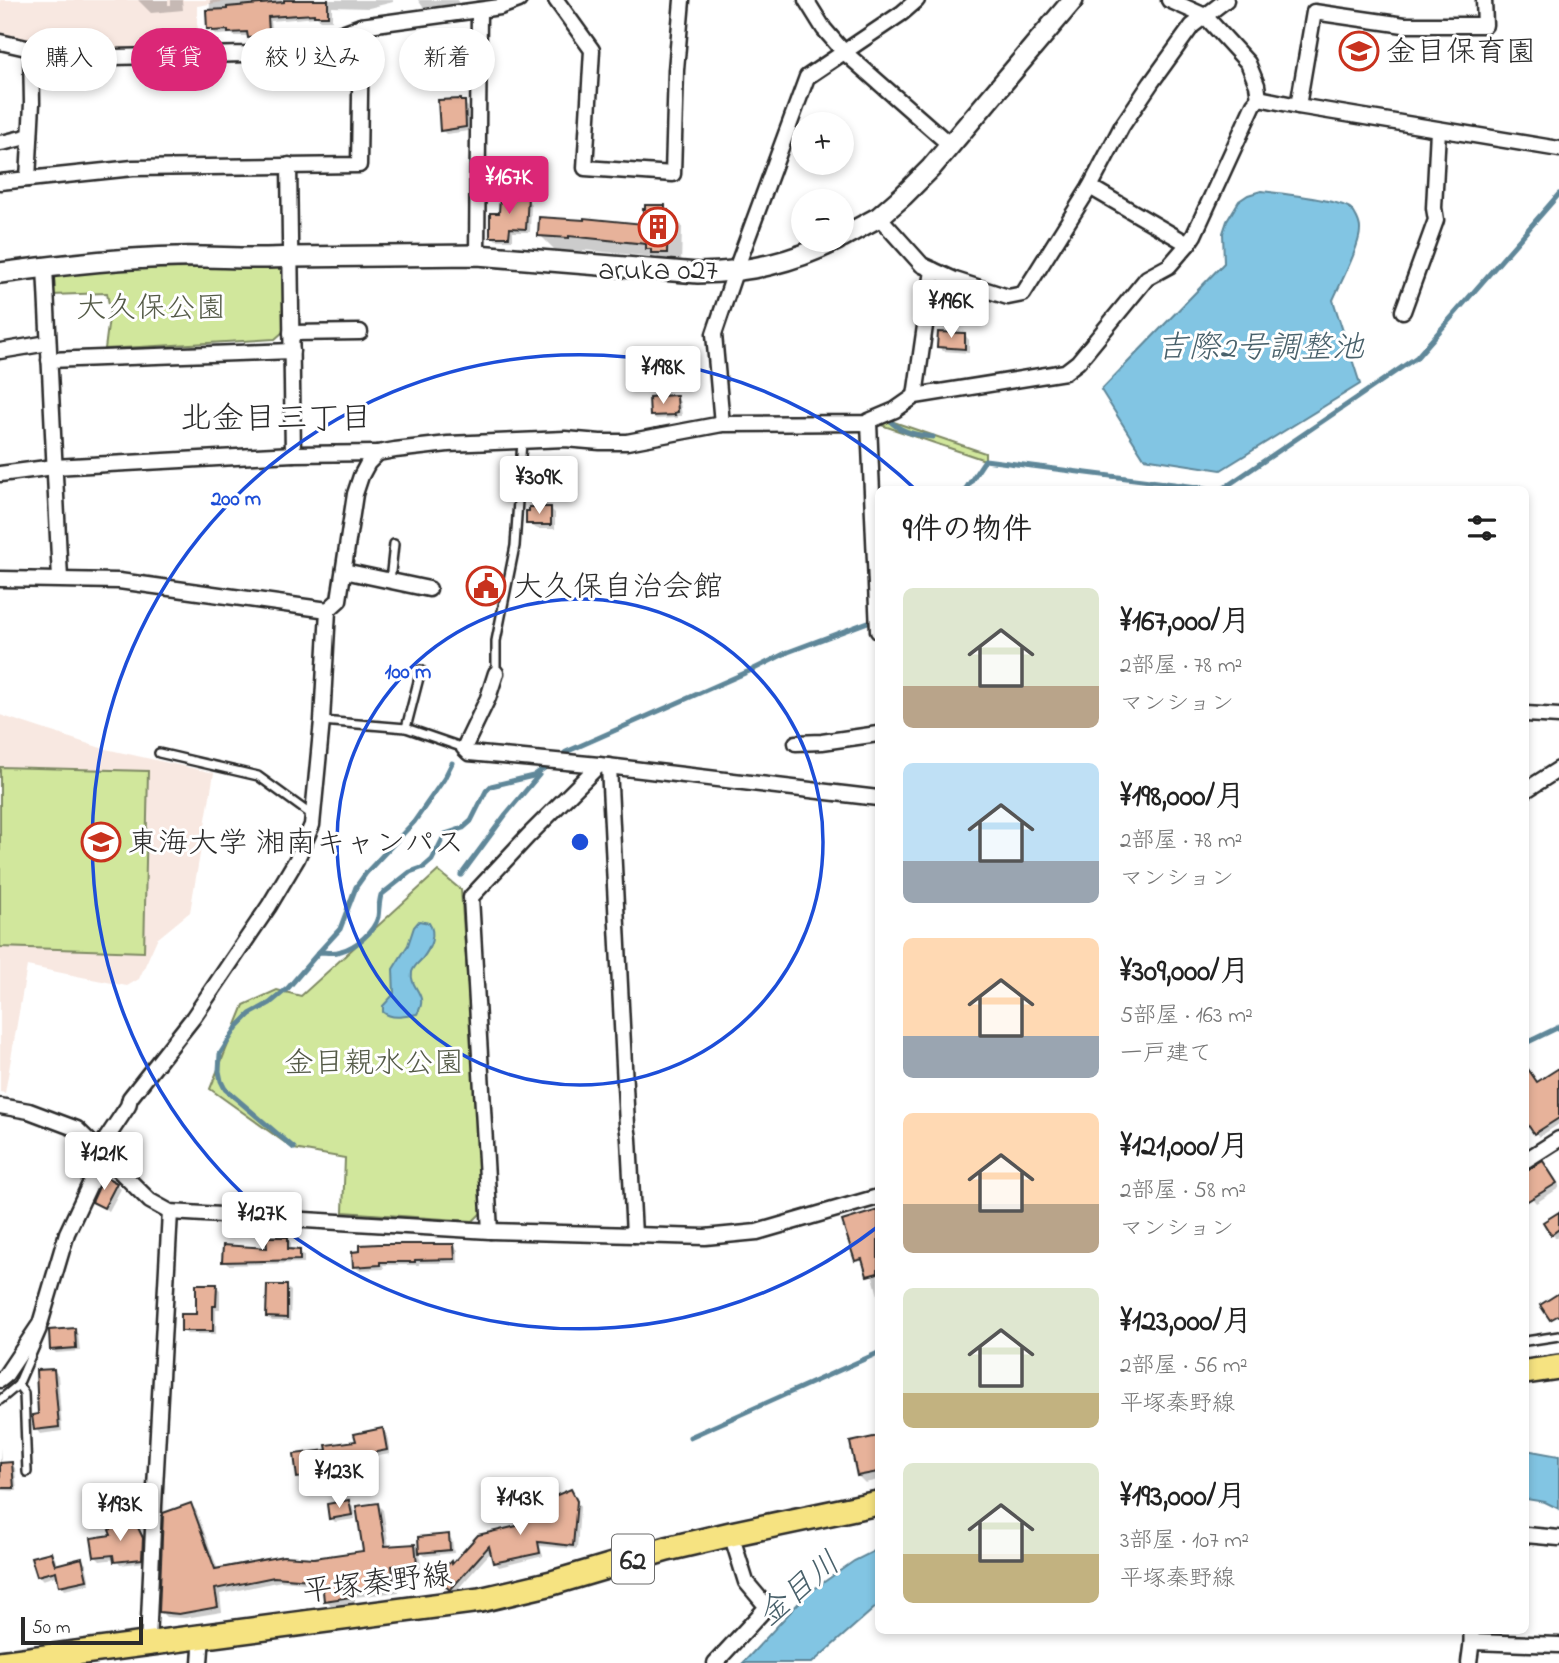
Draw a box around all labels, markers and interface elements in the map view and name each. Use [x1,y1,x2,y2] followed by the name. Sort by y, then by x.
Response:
[21,28,117,91] chip: 購入
[131,28,227,91] chip: 賃貸
[241,28,385,91] chip: 絞り込み
[399,28,495,91] chip: 新着
[1338,30,1380,72] school or university icon: 金目保育園
[1386,32,1536,76] place label: 金目保育園
[791,112,854,252] map controls
[791,112,854,175] button: +
[460,156,558,216] pin: ¥167K
[485,162,533,195] text: ¥167K
[791,189,854,252] button: −
[637,206,679,248] building icon: aruka 027
[598,250,718,294] place label: aruka 027
[902,280,1000,340] pin: ¥196K
[929,286,973,319] text: ¥196K
[76,288,226,332] park label: 大久保公園
[1156,326,1365,373] water label: 吉際2号調整池
[614,346,712,406] pin: ¥198K
[642,352,685,385] text: ¥198K
[180,397,372,444] district label: 北金目三丁目
[490,456,588,516] pin: ¥309K
[516,462,562,495] text: ¥309K
[210,485,261,515] text: 200 m
[903,509,1032,553] text: 9件の物件
[1463,509,1501,547] icon: filters
[465,565,507,607] public building icon: 大久保自治会館
[513,567,723,611] place label: 大久保自治会館
[1120,601,1250,645] text: ¥167,000/月
[959,616,1043,700] icon: home
[1120,650,1242,683] text: 2部屋 · 78 m²
[385,658,431,688] text: 100 m
[1120,688,1234,721] text: マンション
[1120,776,1245,820] text: ¥198,000/月
[959,791,1043,875] icon: home
[80,821,122,863] school or university icon: 東海大学 湘南キャンパス
[128,823,464,867] place label: 東海大学 湘南キャンパス
[1120,825,1242,858] text: 2部屋 · 78 m²
[568,830,592,854] centre of rings
[1120,863,1234,896] text: マンション
[1120,951,1249,995] text: ¥309,000/月
[959,966,1043,1050] icon: home
[1120,1000,1253,1033] text: 5部屋 · 163 m²
[1120,1038,1212,1071] text: 一戸建て
[284,1043,464,1087] park label: 金目親水公園
[1120,1126,1249,1170] text: ¥121,000/月
[55,1132,153,1192] pin: ¥121K
[81,1138,127,1171] text: ¥121K
[959,1141,1043,1225] icon: home
[1120,1175,1246,1208] text: 2部屋 · 58 m²
[213,1192,311,1252] pin: ¥127K
[238,1198,286,1231] text: ¥127K
[1120,1213,1234,1246] text: マンション
[1120,1301,1252,1345] text: ¥123,000/月
[959,1316,1043,1400] icon: home
[1120,1350,1248,1383] text: 2部屋 · 56 m²
[1120,1388,1235,1421] text: 平塚秦野線
[290,1450,388,1510] pin: ¥123K
[315,1456,363,1489] text: ¥123K
[1120,1476,1246,1520] text: ¥193,000/月
[471,1478,569,1537] pin: ¥143K
[497,1483,543,1516] text: ¥143K
[71,1484,169,1543] pin: ¥193K
[98,1489,142,1522] text: ¥193K
[959,1491,1043,1575] icon: home
[1120,1525,1249,1558] text: 3部屋 · 107 m²
[612,1534,654,1584] road number: 62
[748,1542,852,1640] water label: 金目川
[300,1554,454,1616] street label: 平塚秦野線
[1120,1563,1235,1596] text: 平塚秦野線
[21,1614,144,1646] scale bar
[32,1615,71,1642] text: 50 m

